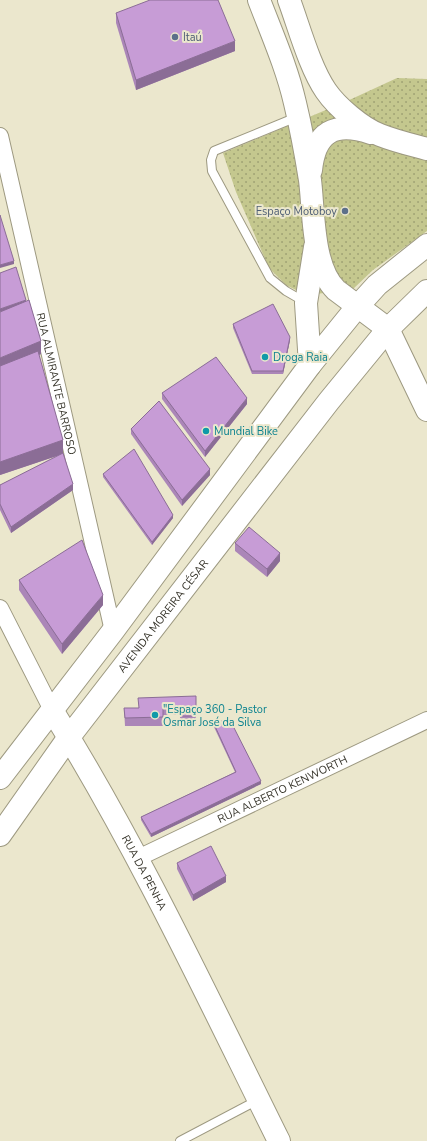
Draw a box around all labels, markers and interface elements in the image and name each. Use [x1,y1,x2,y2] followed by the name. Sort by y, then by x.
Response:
[183,30,202,45] place label: Itaú
[170,32,180,42] marker: Itaú
[256,204,337,219] place label: Espaço Motoboy
[340,206,350,216] marker: Espaço Motoboy
[33,311,80,456] street label: RUA ALMIRANTE BARROSO
[273,350,328,365] place label: Droga Raia
[260,352,270,362] marker: Droga Raia
[214,424,278,439] place label: Mundial Bike
[201,426,211,436] marker: Mundial Bike
[114,556,212,676] street label: AVENIDA MOREIRA CÉSAR
[163,702,267,730] place label: "Espaço 360 - Pastor Osmar José da Silva
[150,710,160,720] marker: "Espaço 360 - Pastor Osmar José da Silva
[215,752,350,827] street label: RUA ALBERTO KENWORTH
[118,833,170,913] street label: RUA DA PENHA

